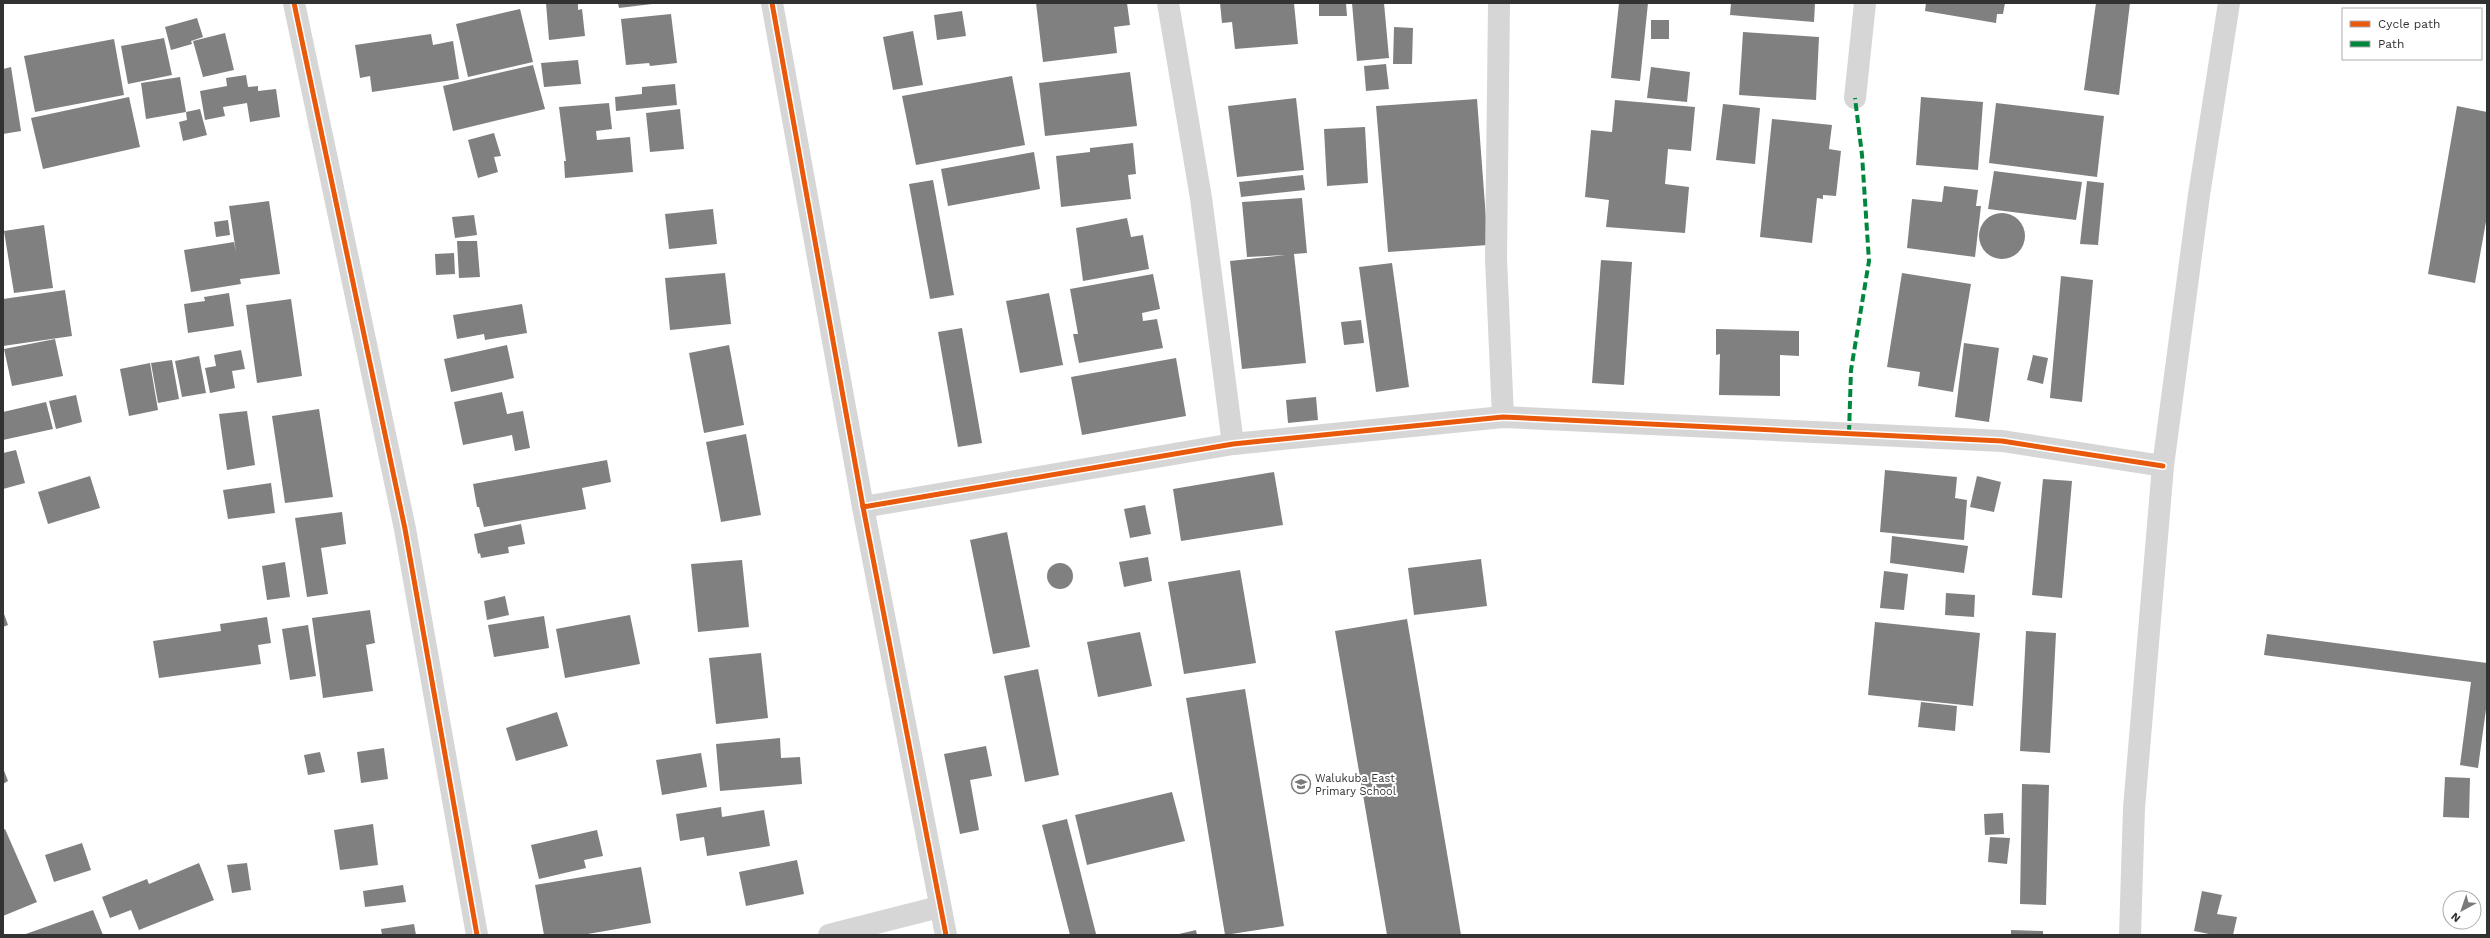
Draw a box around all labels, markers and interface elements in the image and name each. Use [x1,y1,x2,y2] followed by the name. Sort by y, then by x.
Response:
[2342,8,2482,60] legend
[2378,17,2440,31] text: Cycle path
[2378,37,2404,51] text: Path
[1315,772,1397,798] place label: Walukuba East Primary School
[1290,773,1312,795] school or university icon: Walukuba East Primary School
[2442,890,2482,930] north arrow
[2449,910,2463,925] text: N

